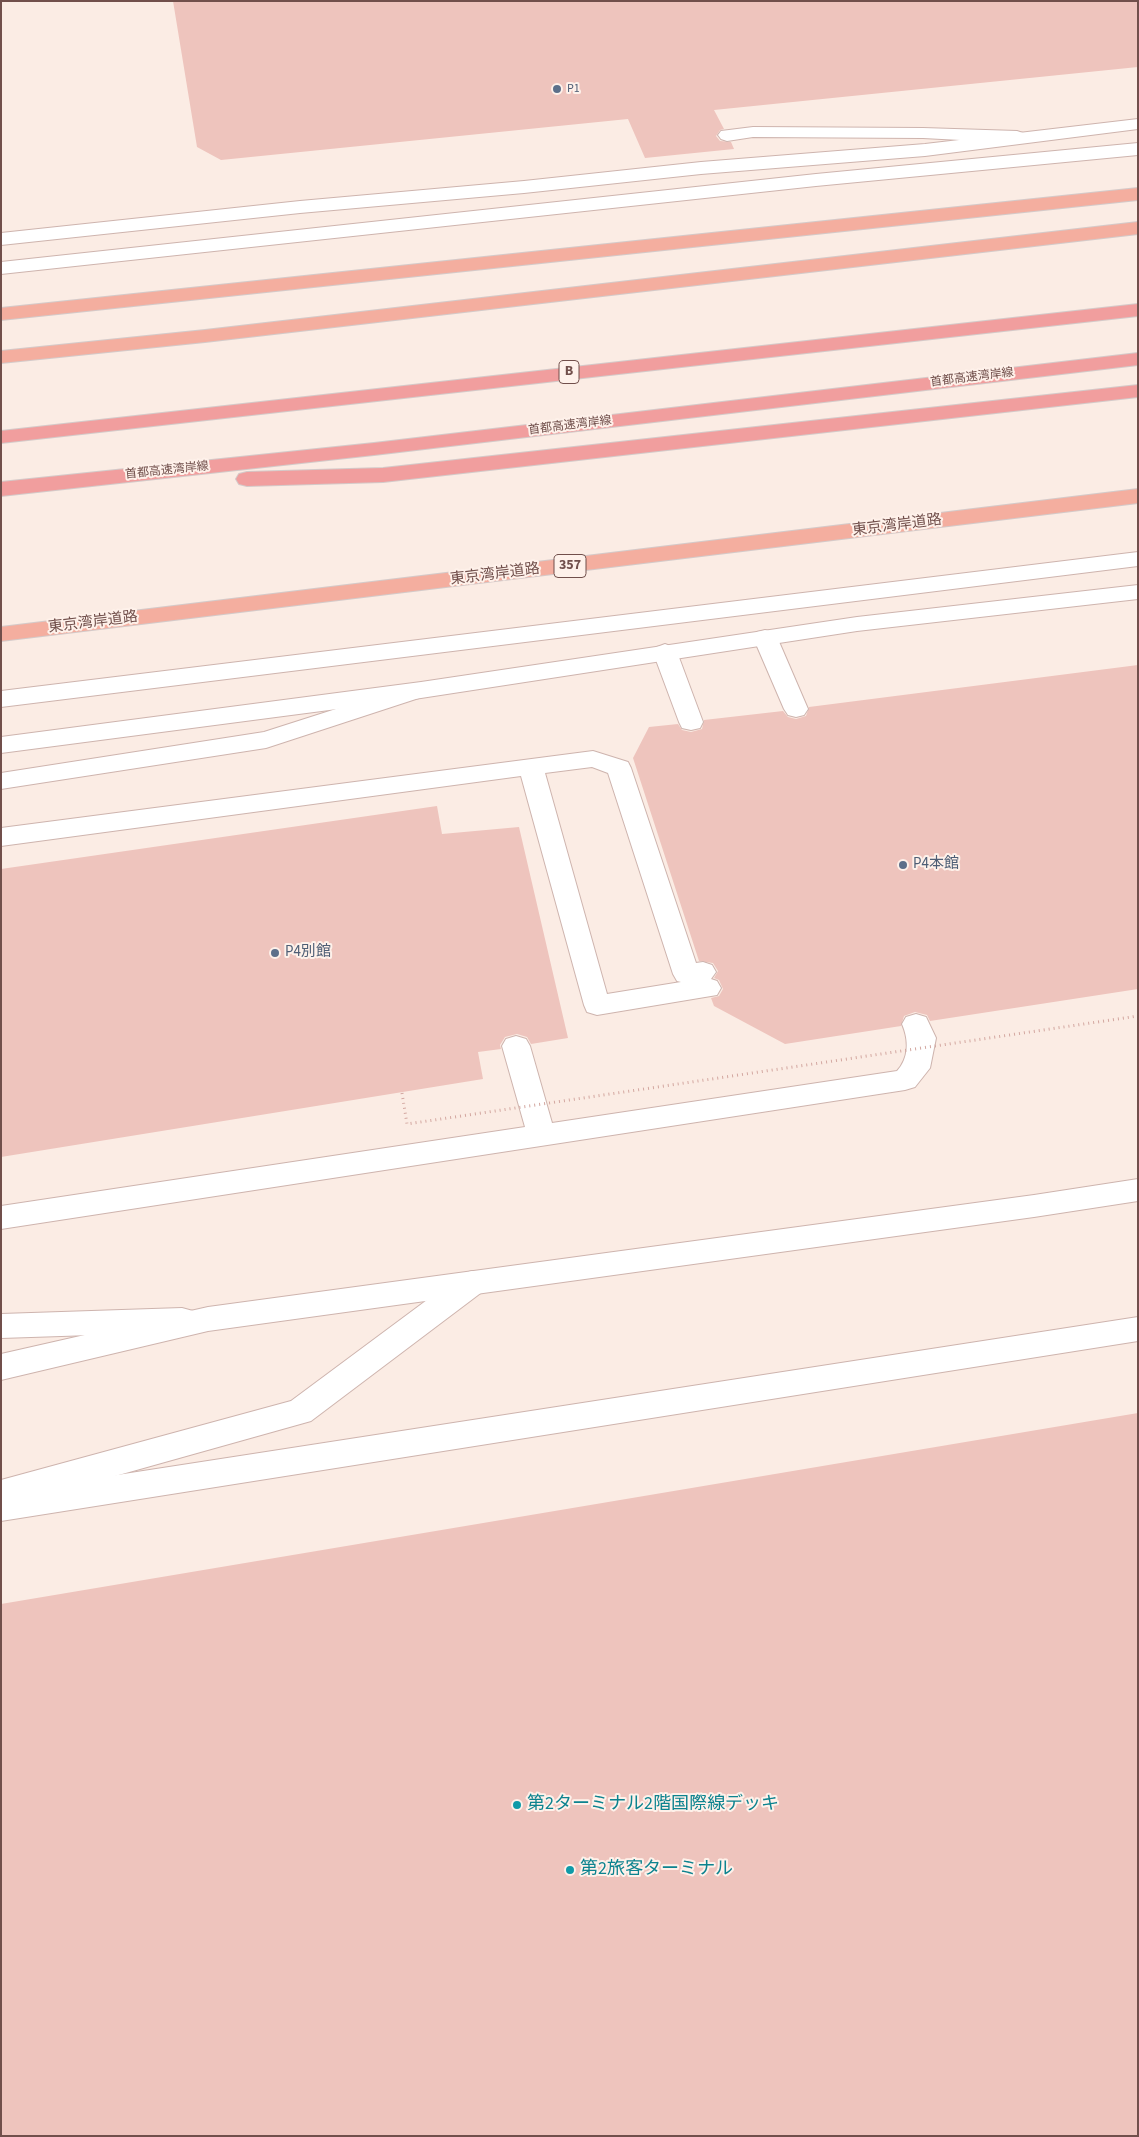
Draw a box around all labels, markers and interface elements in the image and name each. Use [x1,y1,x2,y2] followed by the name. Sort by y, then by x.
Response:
[567,82,580,96] place label: P1
[551,83,563,95] marker: P1
[559,361,579,384] road number: B
[929,366,1015,390] street label: 首都高速湾岸線
[527,414,613,438] street label: 首都高速湾岸線
[124,459,210,483] street label: 首都高速湾岸線
[851,512,943,540] street label: 東京湾岸道路
[554,554,586,578] road number: 357
[449,561,541,589] street label: 東京湾岸道路
[47,609,139,637] street label: 東京湾岸道路
[913,856,959,874] place label: P4本館
[897,859,909,871] marker: P4本館
[285,944,331,962] place label: P4別館
[269,947,281,959] marker: P4別館
[527,1794,779,1816] place label: 第2ターミナル2階国際線デッキ
[511,1799,523,1811] marker: 第2ターミナル2階国際線デッキ
[580,1859,733,1881] place label: 第2旅客ターミナル
[564,1864,576,1876] marker: 第2旅客ターミナル

